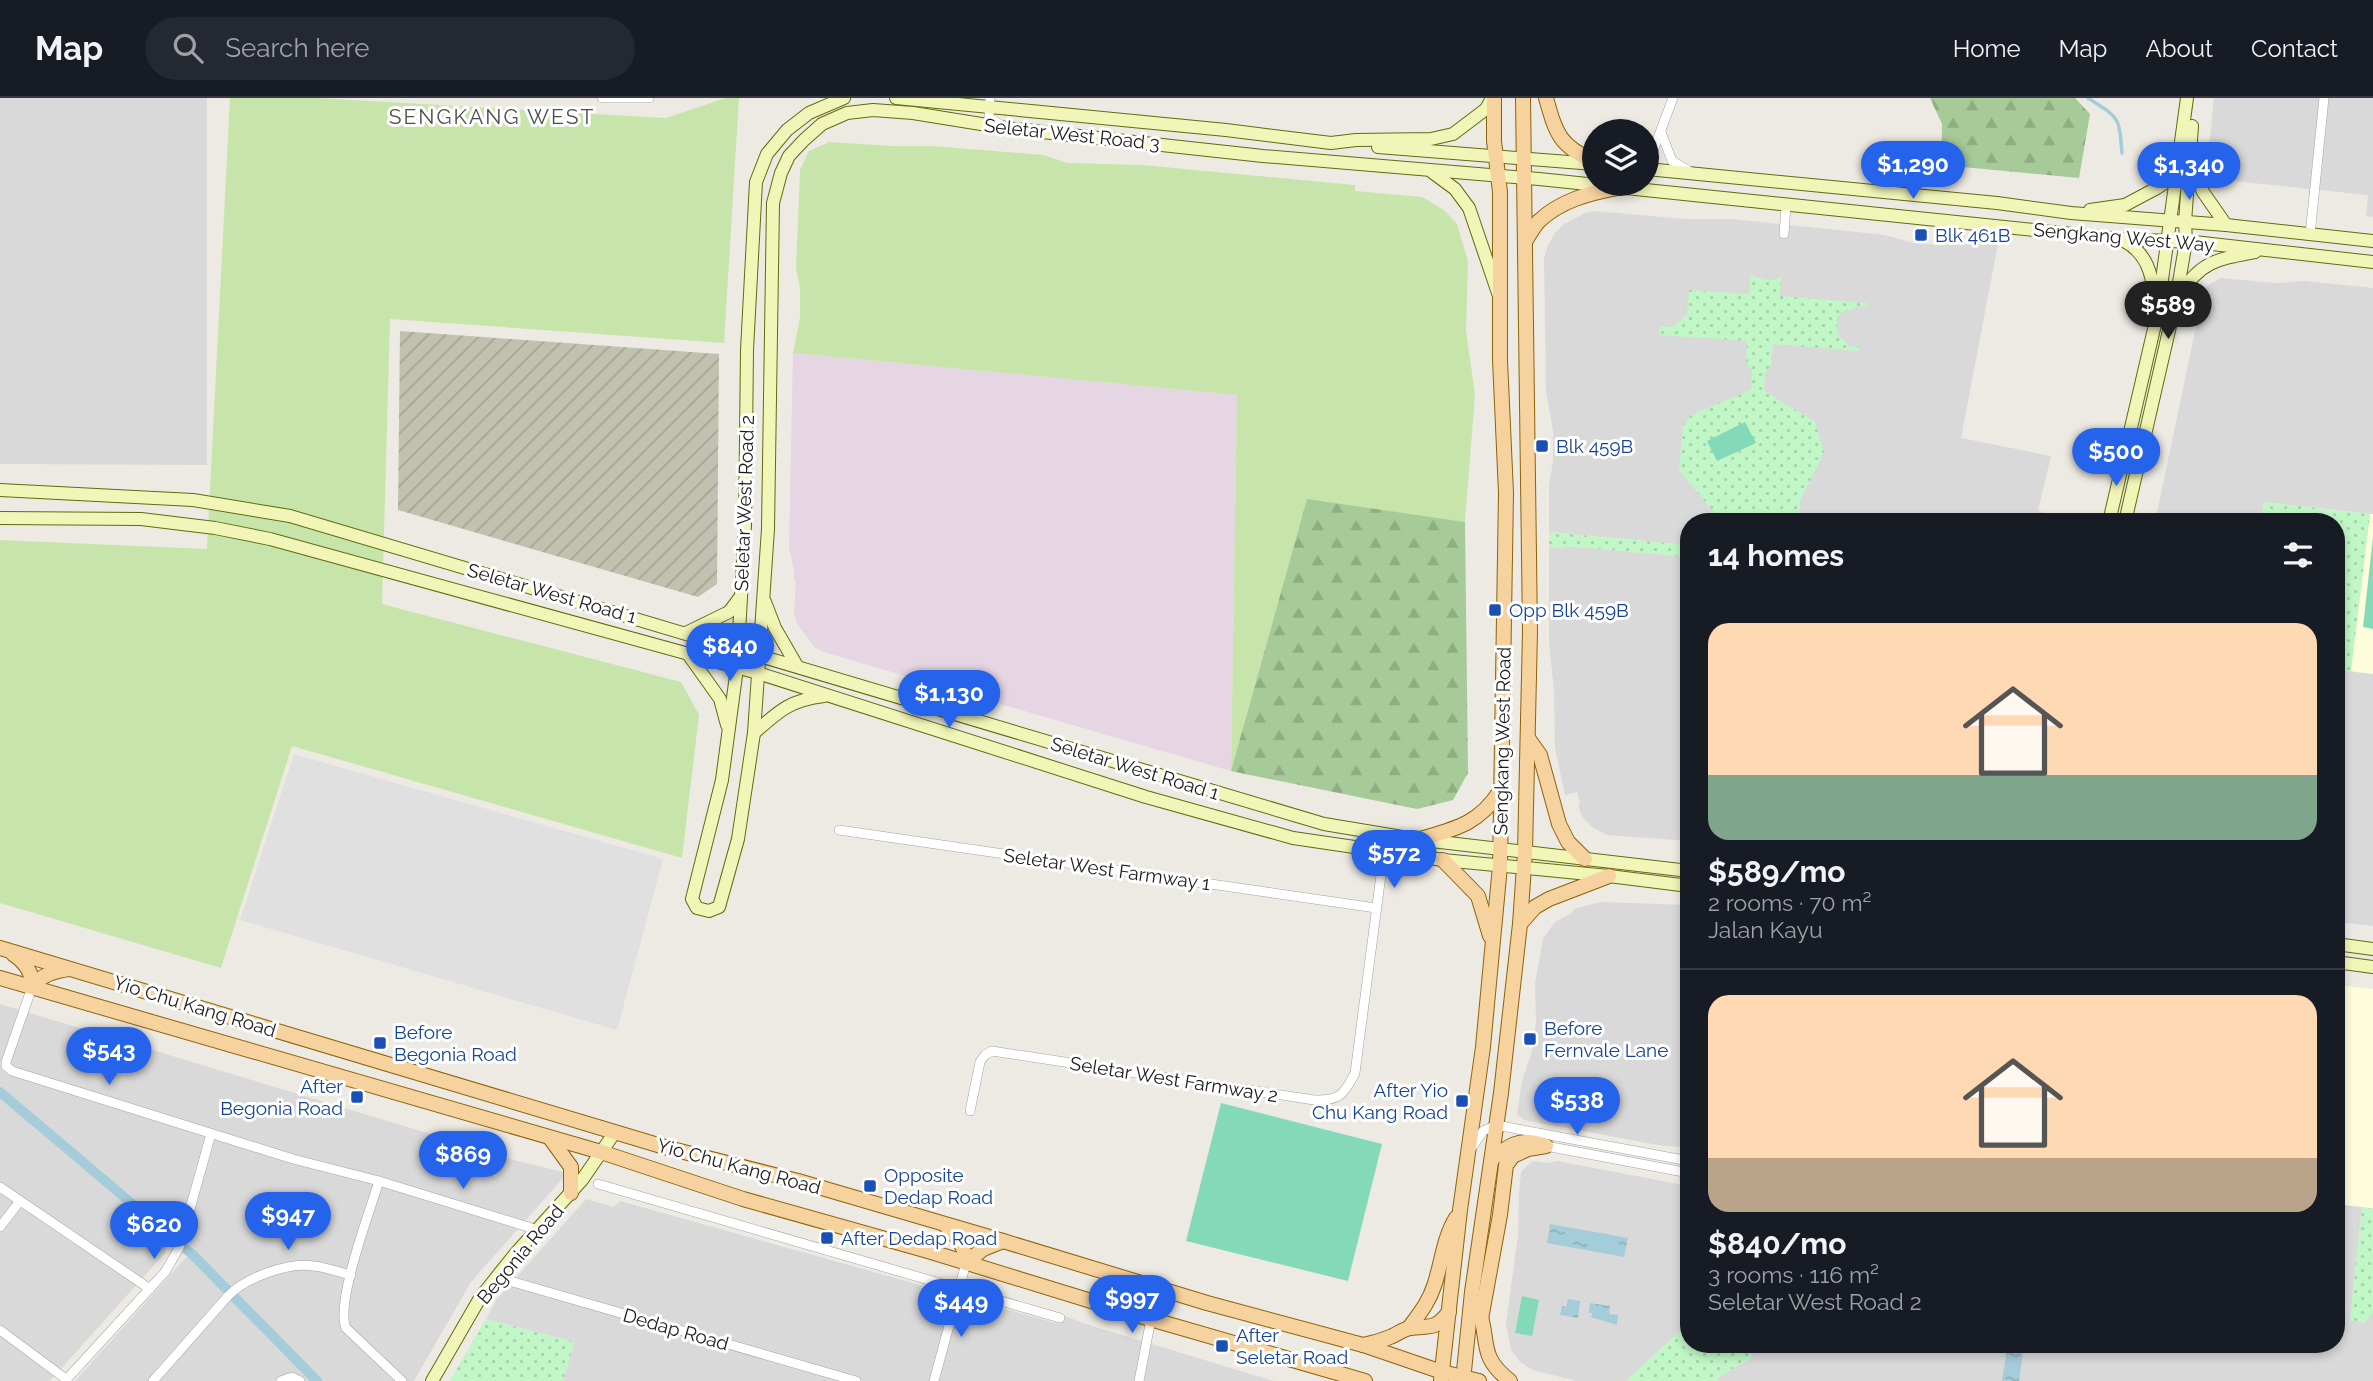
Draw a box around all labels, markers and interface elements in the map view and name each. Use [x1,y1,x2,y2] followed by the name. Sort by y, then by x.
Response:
[145,17,635,80] search box
[35,29,103,68] text: Map
[169,29,207,67] icon: search
[225,33,370,63] text: Search here
[1953,34,2021,63] text: Home
[2059,34,2107,63] text: Map
[2145,34,2213,63] text: About
[2251,34,2338,63] text: Contact
[389,104,595,129] district label: SENGKANG WEST
[983,114,1161,154] street label: Seletar West Road 3
[1582,119,1659,196] map controls
[1582,119,1659,196] button: layers
[1856,141,1970,201] pin: $1,290
[2132,142,2246,202] pin: $1,340
[1877,150,1949,177] text: $1,290
[2153,151,2225,178] text: $1,340
[2033,218,2215,256] street label: Sengkang West Way
[1935,224,2010,246] place label: Blk 461B
[1913,227,1929,243] marker: Blk 461B
[2127,282,2209,341] pin: $589
[2141,290,2195,317] text: $589
[730,414,758,592] street label: Seletar West Road 2
[2075,428,2157,488] pin: $500
[1556,435,1633,457] place label: Blk 459B
[2088,437,2144,464] text: $500
[1534,438,1550,454] marker: Blk 459B
[2279,536,2317,574] icon: filters
[1708,538,1844,573] text: 14 homes
[465,558,639,628] street label: Seletar West Road 1
[1509,599,1629,621] place label: Opp Blk 459B
[1487,602,1503,618] marker: Opp Blk 459B
[689,624,771,683] pin: $840
[702,632,758,659] text: $840
[1489,647,1515,835] street label: Sengkang West Road
[1950,668,2076,794] icon: home
[892,670,1006,730] pin: $1,130
[914,679,984,706] text: $1,130
[1048,732,1222,804] street label: Seletar West Road 1
[1353,830,1435,890] pin: $572
[1367,839,1421,866] text: $572
[1002,844,1212,894] street label: Seletar West Farmway 1
[1708,854,1846,889] text: $589/mo
[1708,889,1871,916] text: 2 rooms · 70 m²
[1708,916,1823,943] text: Jalan Kayu
[111,971,279,1041] street label: Yio Chu Kang Road
[1544,1017,1668,1061] place label: Before Fernvale Lane
[394,1021,517,1065] place label: Before Begonia Road
[68,1028,150,1087] pin: $543
[1522,1031,1538,1047] marker: Before Fernvale Lane
[372,1035,388,1051] marker: Before Begonia Road
[82,1036,136,1063] text: $543
[1950,1040,2076,1166] icon: home
[1068,1052,1280,1106] street label: Seletar West Farmway 2
[220,1075,343,1119] place label: After Begonia Road
[1536,1077,1618,1137] pin: $538
[1312,1079,1448,1123] place label: After Yio Chu Kang Road
[1550,1086,1604,1113] text: $538
[349,1089,365,1105] marker: After Begonia Road
[1454,1093,1470,1109] marker: After Yio Chu Kang Road
[422,1132,504,1191] pin: $869
[655,1134,823,1198] street label: Yio Chu Kang Road
[435,1140,491,1167] text: $869
[884,1164,993,1208] place label: Opposite Dedap Road
[862,1178,878,1194] marker: Opposite Dedap Road
[247,1192,329,1252] pin: $947
[472,1200,568,1308] street label: Begonia Road
[261,1201,315,1228] text: $947
[113,1202,195,1261] pin: $620
[126,1210,182,1237] text: $620
[1708,1226,1846,1261] text: $840/mo
[841,1227,997,1249] place label: After Dedap Road
[819,1230,835,1246] marker: After Dedap Road
[1708,1261,1879,1288] text: 3 rooms · 116 m²
[1091,1276,1173,1335] pin: $997
[920,1280,1002,1339] pin: $449
[1105,1284,1159,1311] text: $997
[934,1288,988,1315] text: $449
[1708,1288,1922,1315] text: Seletar West Road 2
[621,1303,731,1355] street label: Dedap Road
[1236,1324,1348,1368] place label: After Seletar Road
[1214,1338,1230,1354] marker: After Seletar Road

